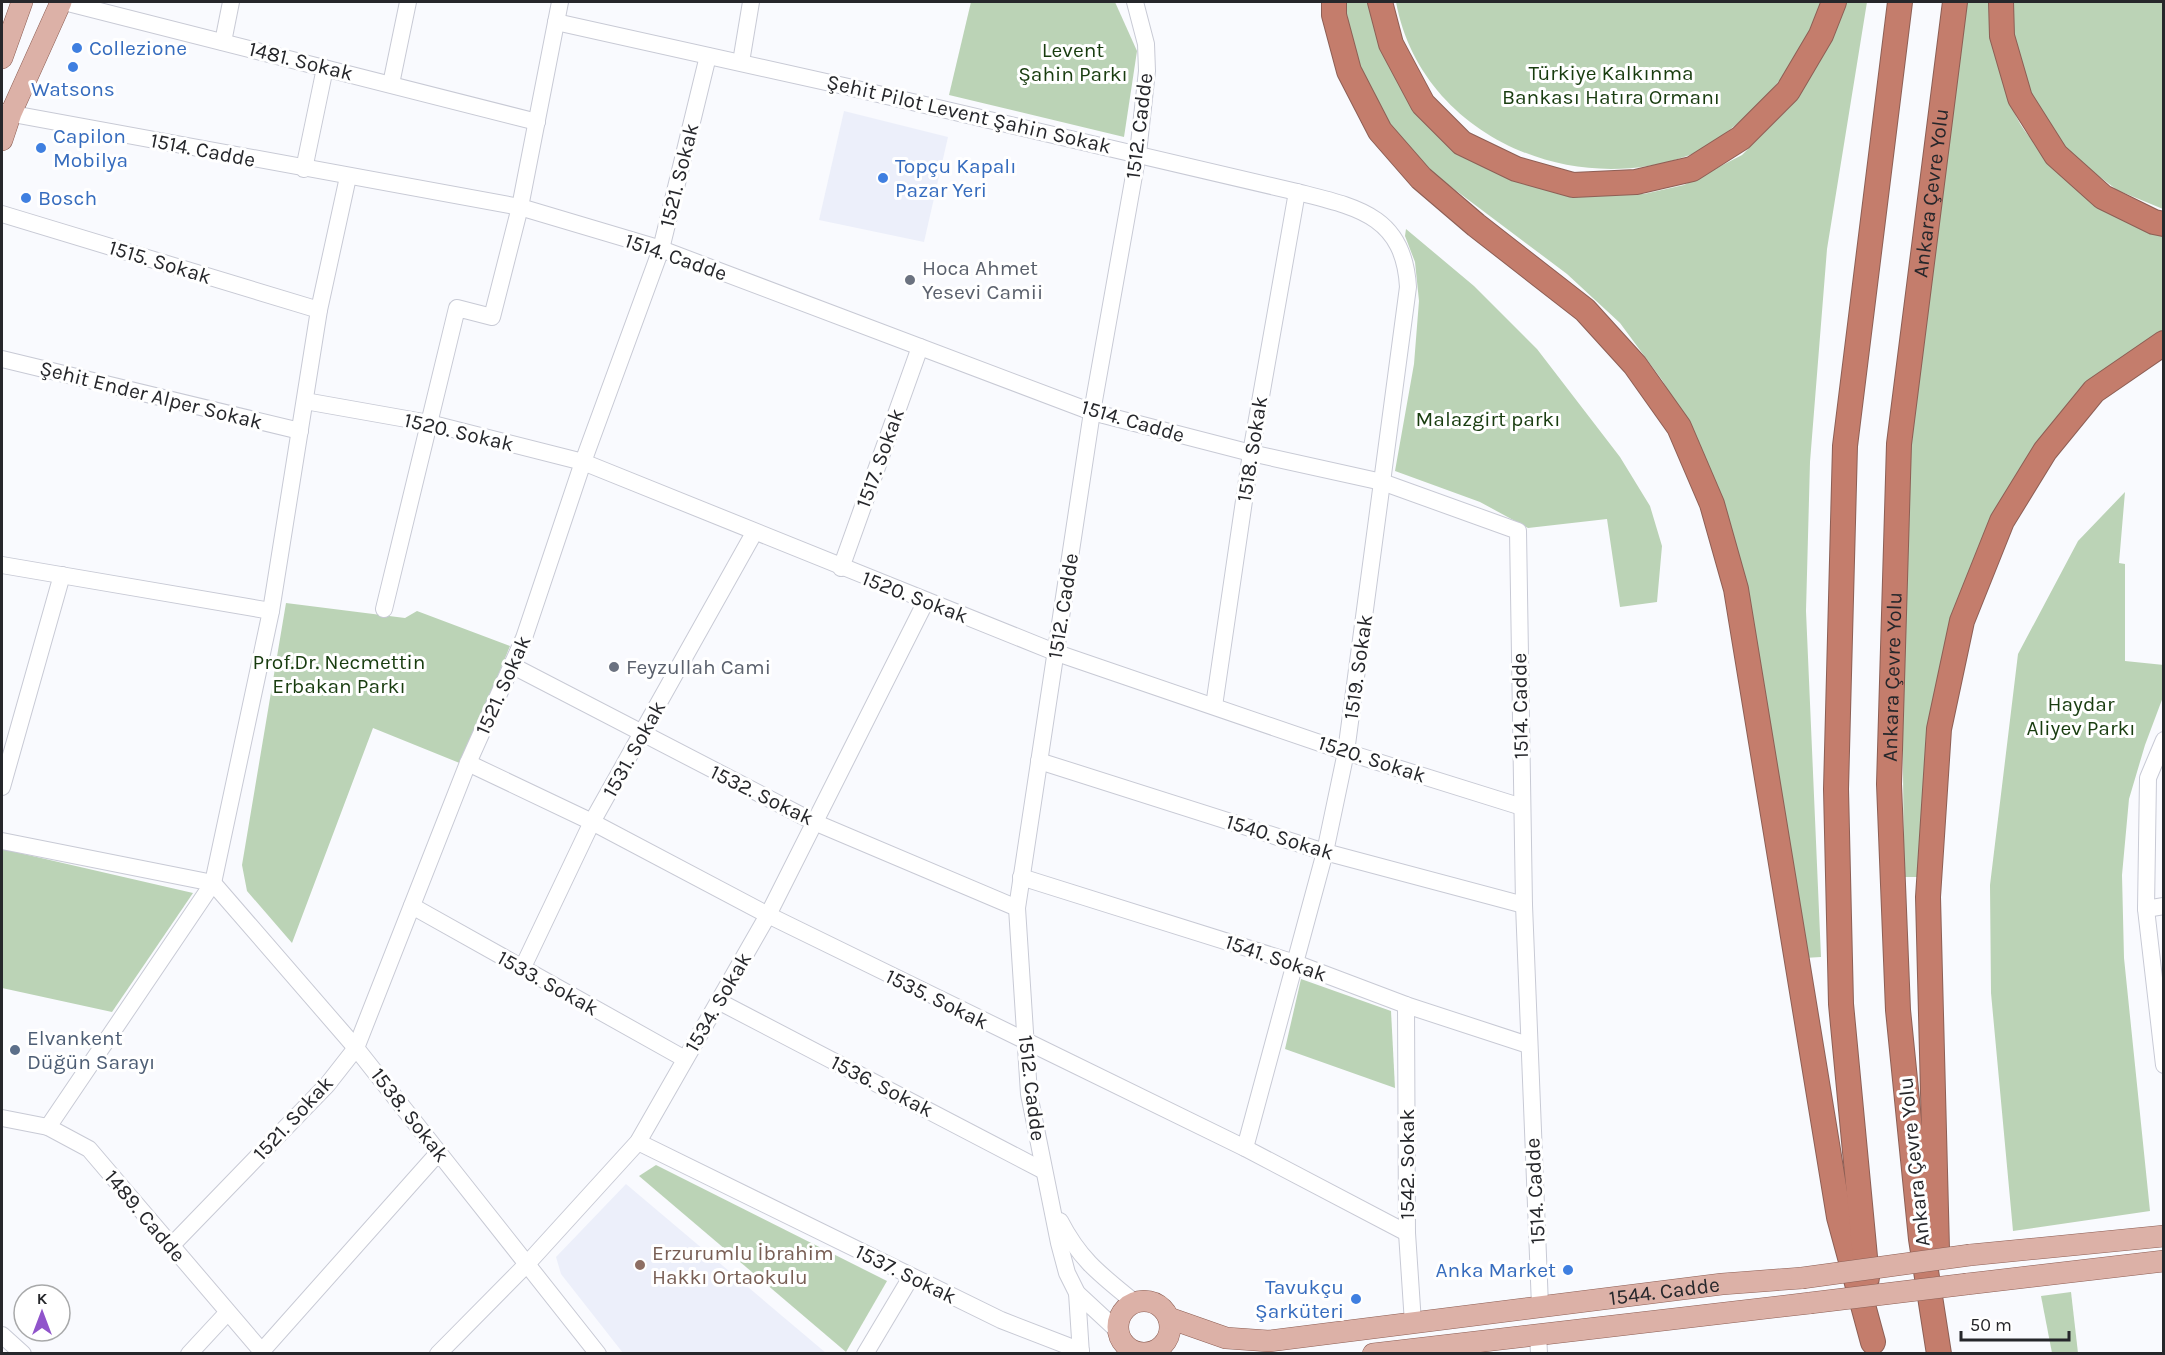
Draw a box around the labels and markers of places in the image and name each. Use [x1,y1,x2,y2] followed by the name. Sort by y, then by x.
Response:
[89,36,187,60] place label: Collezione
[70,41,84,55] marker: Collezione
[66,60,80,74] marker: Watsons
[31,77,115,101] place label: Watsons
[53,124,128,172] place label: Capilon Mobilya
[34,141,48,155] marker: Capilon Mobilya
[895,154,1016,202] place label: Topçu Kapalı Pazar Yeri
[876,171,890,185] marker: Topçu Kapalı Pazar Yeri
[38,186,97,210] place label: Bosch
[19,191,33,205] marker: Bosch
[922,256,1043,304] place label: Hoca Ahmet Yesevi Camii
[903,273,917,287] marker: Hoca Ahmet Yesevi Camii
[626,655,771,679] place label: Feyzullah Cami
[607,660,621,674] marker: Feyzullah Cami
[27,1026,155,1074] place label: Elvankent Düğün Sarayı
[8,1043,22,1057] marker: Elvankent Düğün Sarayı
[652,1241,834,1289] place label: Erzurumlu İbrahim Hakkı Ortaokulu
[633,1258,647,1272] marker: Erzurumlu İbrahim Hakkı Ortaokulu
[1435,1258,1556,1282] place label: Anka Market
[1561,1263,1575,1277] marker: Anka Market
[1255,1275,1344,1323] place label: Tavukçu Şarküteri
[1349,1292,1363,1306] marker: Tavukçu Şarküteri

